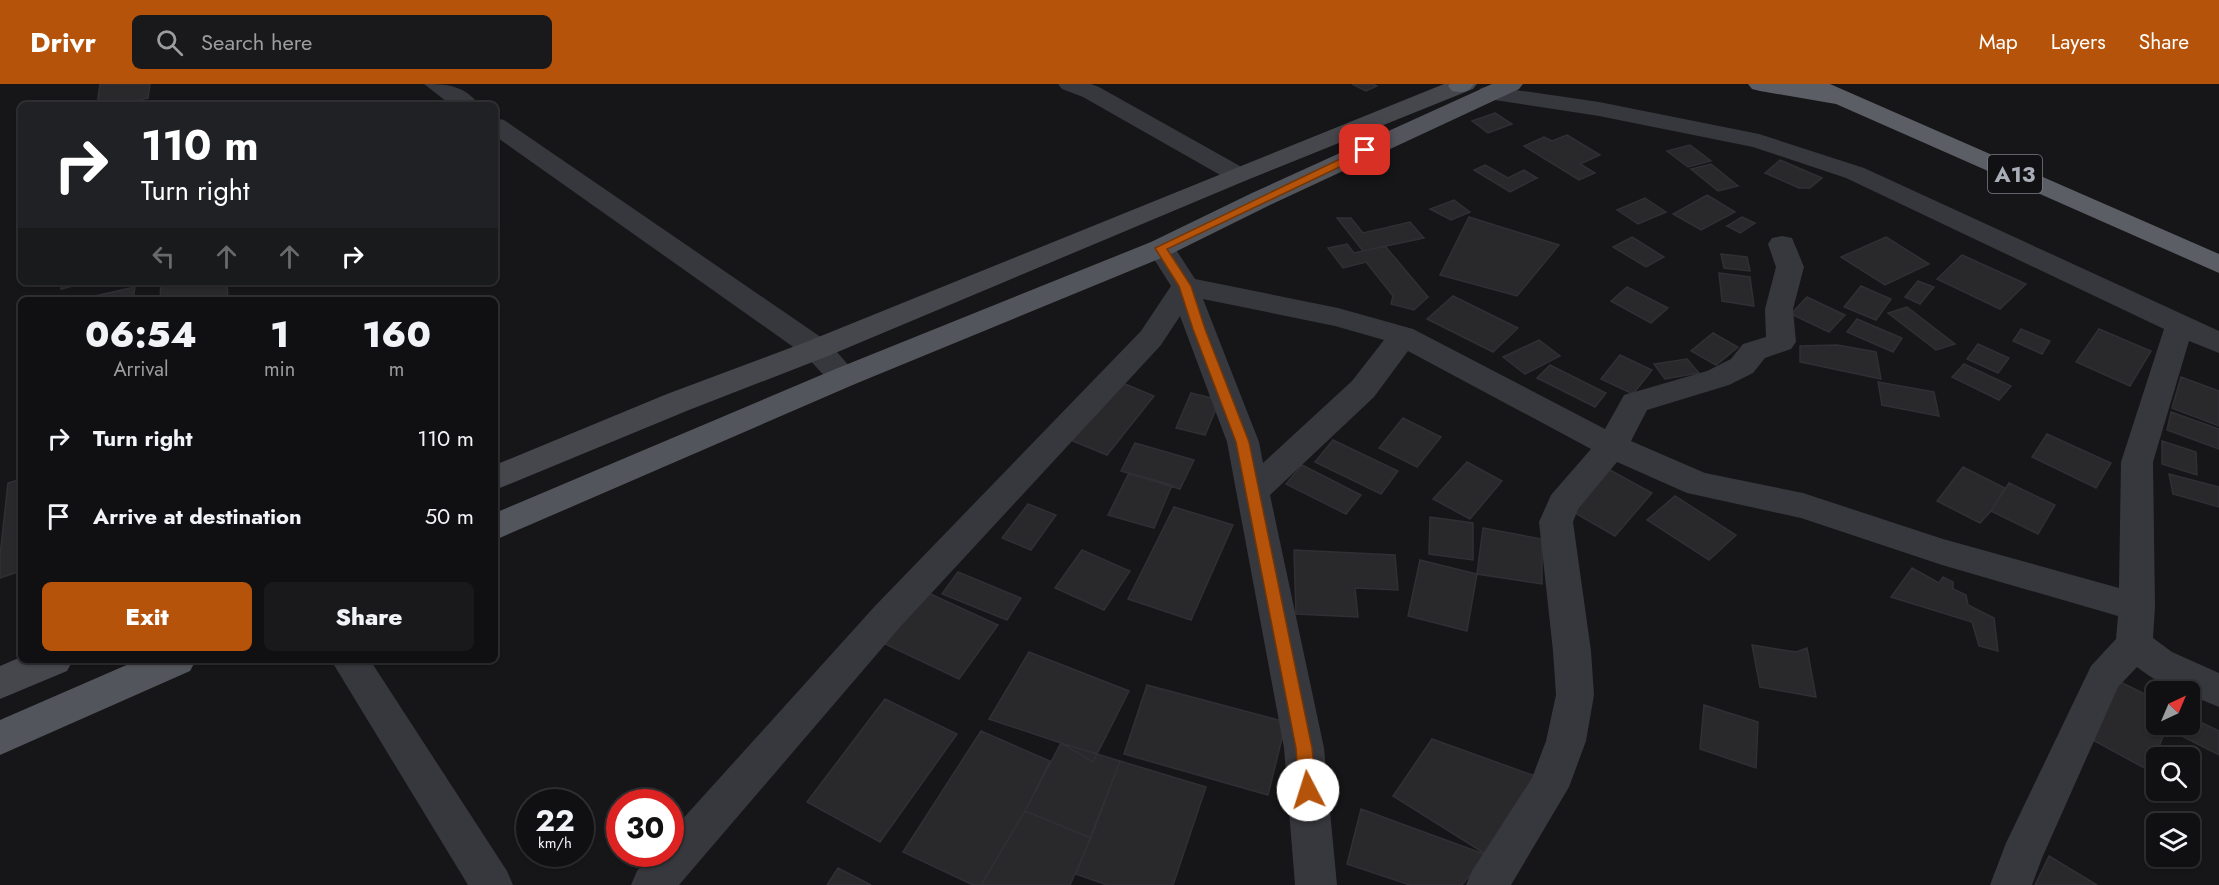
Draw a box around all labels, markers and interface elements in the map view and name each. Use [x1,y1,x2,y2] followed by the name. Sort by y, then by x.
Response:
[132,15,552,69] search box
[30,22,96,63] text: Drivr
[153,26,186,59] icon: search
[201,26,312,58] text: Search here
[1979,27,2018,57] text: Map
[2051,27,2106,57] text: Layers
[2139,27,2189,57] text: Share
[141,115,259,176] text: 110 m
[1339,124,1390,175] pin
[42,126,120,204] icon: right
[1348,133,1381,166] icon: arrive
[1988,155,2042,193] road number: A13
[141,171,249,210] text: Turn right
[147,240,180,273] icon: left
[210,240,243,273] icon: ahead
[273,240,306,273] icon: ahead
[336,240,369,273] icon: right
[85,308,197,360] text: 06:54
[270,308,289,360] text: 1
[362,308,431,360] text: 160
[113,355,169,384] text: Arrival
[264,355,295,384] text: min
[389,355,404,384] text: m
[42,422,75,455] icon: right
[93,422,193,454] text: Turn right
[417,422,474,454] text: 110 m
[42,500,75,533] icon: arrive
[93,500,302,532] text: Arrive at destination
[425,500,474,532] text: 50 m
[42,582,252,651] button: Exit
[264,582,474,651] button: Share
[2146,681,2200,735] north arrow
[2146,681,2200,867] map controls
[2146,747,2200,801] button: search
[1276,758,1340,822] position arrow
[606,789,684,867] speed limit sign: 30
[535,799,575,842] text: 22
[2146,813,2200,867] button: layers
[538,832,572,854] text: km/h

